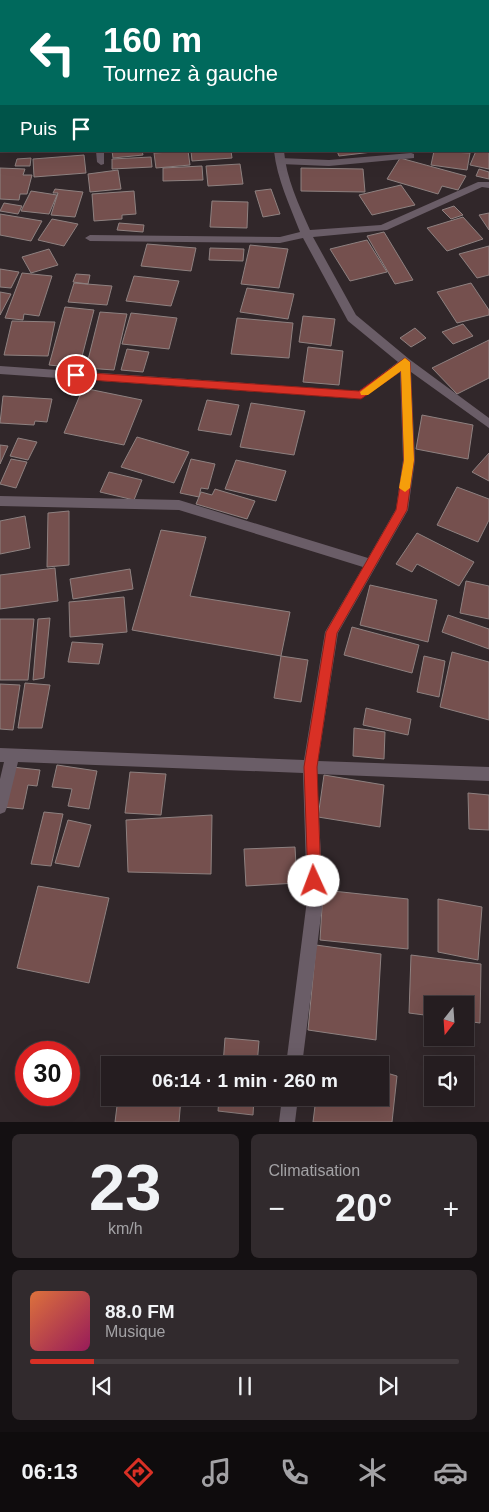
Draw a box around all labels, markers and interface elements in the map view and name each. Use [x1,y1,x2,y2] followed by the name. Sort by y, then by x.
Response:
[20,20,85,85] icon: left
[103,20,202,59] text: 160 m
[103,61,278,86] text: Tournez à gauche
[67,115,95,143] icon: arrive
[20,118,57,139] text: Puis
[55,354,97,396] pin
[62,361,90,389] icon: arrive
[287,854,339,906] position arrow
[424,996,474,1046] north arrow
[424,996,474,1106] map controls
[15,1041,80,1106] speed limit sign: 30
[424,1056,474,1106] button: sound
[152,1070,338,1091] text: 06:14 · 1 min · 260 m
[89,1151,161,1224] text: 23
[269,1162,360,1179] text: Climatisation
[335,1187,392,1229] text: 20°
[269,1193,285,1224] text: −
[443,1193,459,1224] text: +
[108,1220,143,1237] text: km/h
[105,1301,175,1322] text: 88.0 FM
[105,1323,165,1340] text: Musique
[88,1372,116,1400] icon: previous
[231,1372,259,1400] icon: pause
[374,1372,402,1400] icon: next
[121,1455,156,1490] icon: directions
[199,1455,234,1490] icon: music
[277,1455,312,1490] icon: phone
[355,1455,390,1490] icon: climate
[433,1455,468,1490] icon: car
[21,1459,78,1484] text: 06:13

